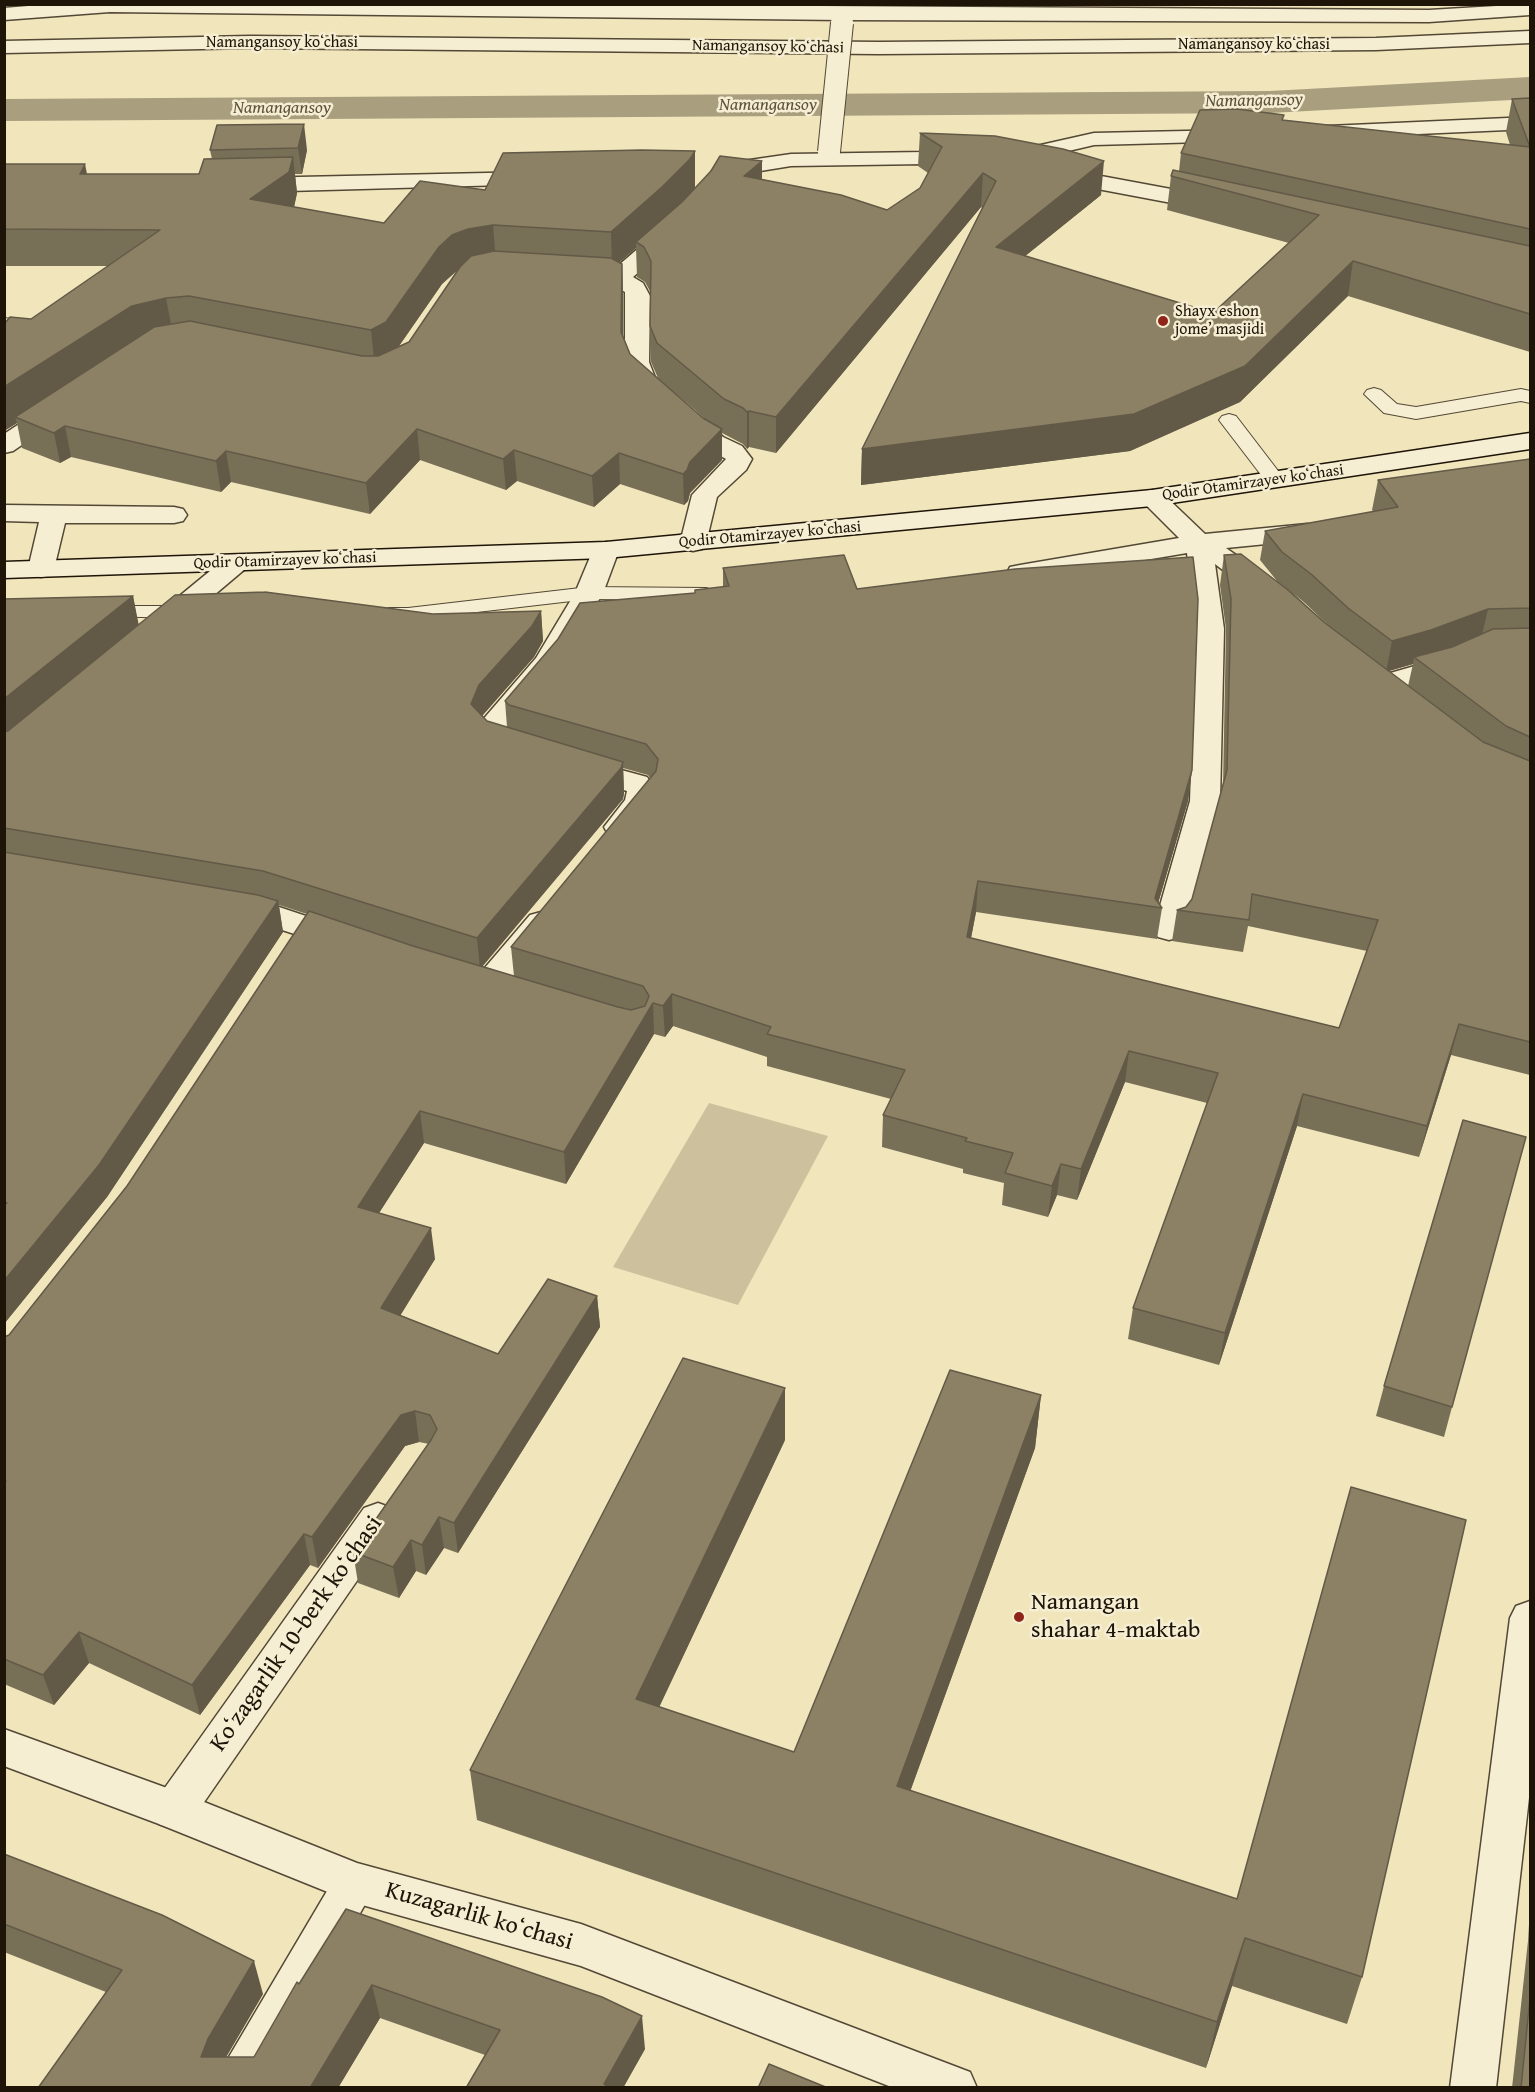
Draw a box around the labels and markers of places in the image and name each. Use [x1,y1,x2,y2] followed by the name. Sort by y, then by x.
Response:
[1175,302,1264,340] place label: Shayx eshon jome’ masjidi
[1156,314,1170,328] marker: Shayx eshon jome’ masjidi
[1031,1589,1201,1645] place label: Namangan shahar 4-maktab
[1012,1610,1026,1624] marker: Namangan shahar 4-maktab

